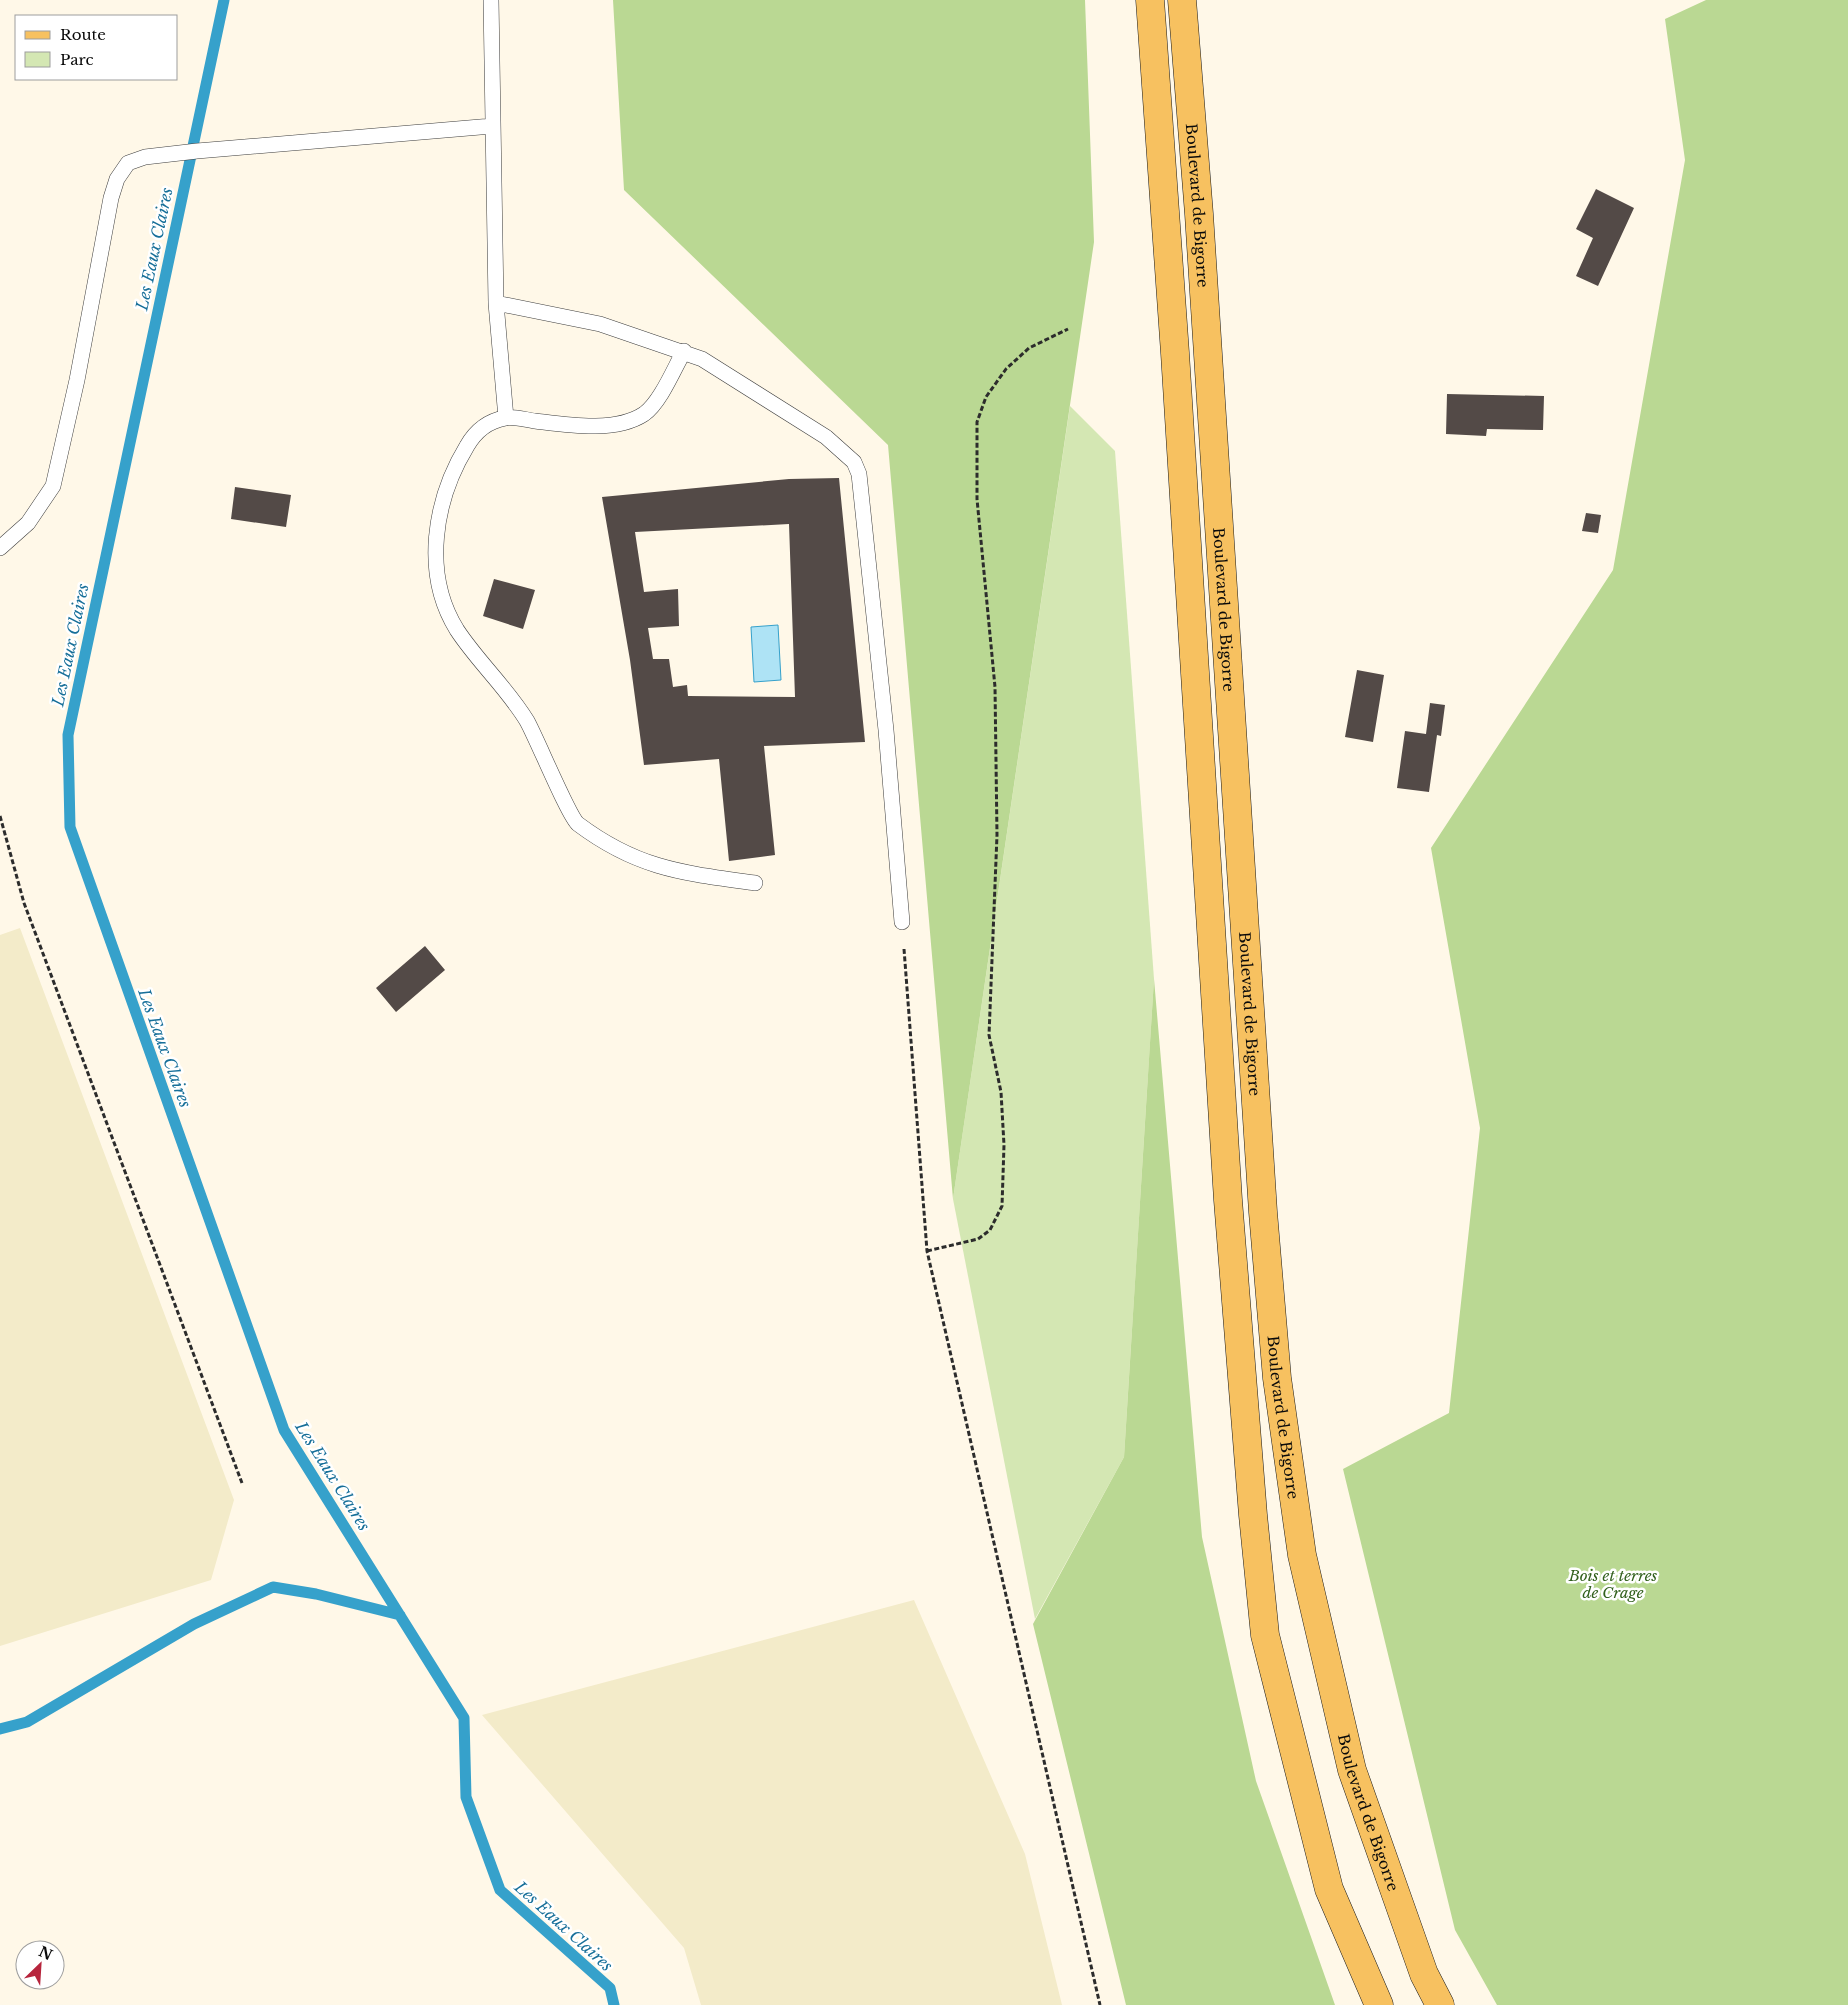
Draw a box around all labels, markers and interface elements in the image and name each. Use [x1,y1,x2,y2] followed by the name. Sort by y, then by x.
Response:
[15,15,178,80] legend
[60,25,106,44] text: Route
[60,50,93,69] text: Parc
[1182,123,1213,288] street label: Boulevard de Bigorre
[131,186,177,313] water label: Les Eaux Claires
[1210,527,1239,692] street label: Boulevard de Bigorre
[47,582,93,709] water label: Les Eaux Claires
[1236,931,1265,1096] street label: Boulevard de Bigorre
[134,985,196,1110] water label: Les Eaux Claires
[1264,1335,1303,1500] street label: Boulevard de Bigorre
[291,1417,375,1534] water label: Les Eaux Claires
[1568,1566,1657,1602] park label: Bois et terres de Crage
[1334,1732,1403,1893] street label: Boulevard de Bigorre
[510,1876,617,1975] water label: Les Eaux Claires
[15,1940,65,1990] north arrow
[36,1942,55,1964] text: N

